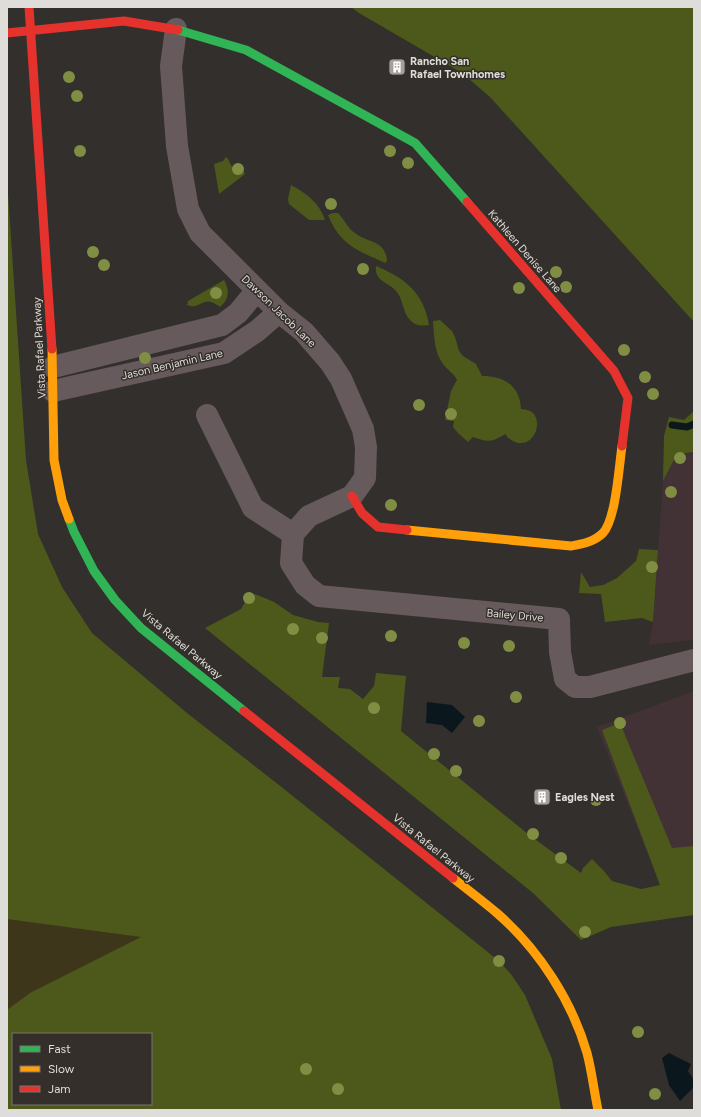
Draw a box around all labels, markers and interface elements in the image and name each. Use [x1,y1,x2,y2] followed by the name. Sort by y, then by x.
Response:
[410,55,505,81] place label: Rancho San Rafael Townhomes
[387,57,407,77] building icon: Rancho San Rafael Townhomes
[485,207,564,295] street label: Kathleen Denise Lane
[239,273,319,350] street label: Dawson Jacob Lane
[30,297,49,399] street label: Vista Rafael Parkway
[120,347,224,382] street label: Jason Benjamin Lane
[139,607,225,682] street label: Vista Rafael Parkway
[486,607,544,624] street label: Bailey Drive
[532,787,552,807] building icon: Eagles Nest
[555,791,615,804] place label: Eagles Nest
[390,811,477,886] street label: Vista Rafael Parkway
[12,1033,152,1105] legend
[48,1042,71,1056] text: Fast
[48,1062,75,1076] text: Slow
[48,1082,71,1096] text: Jam

